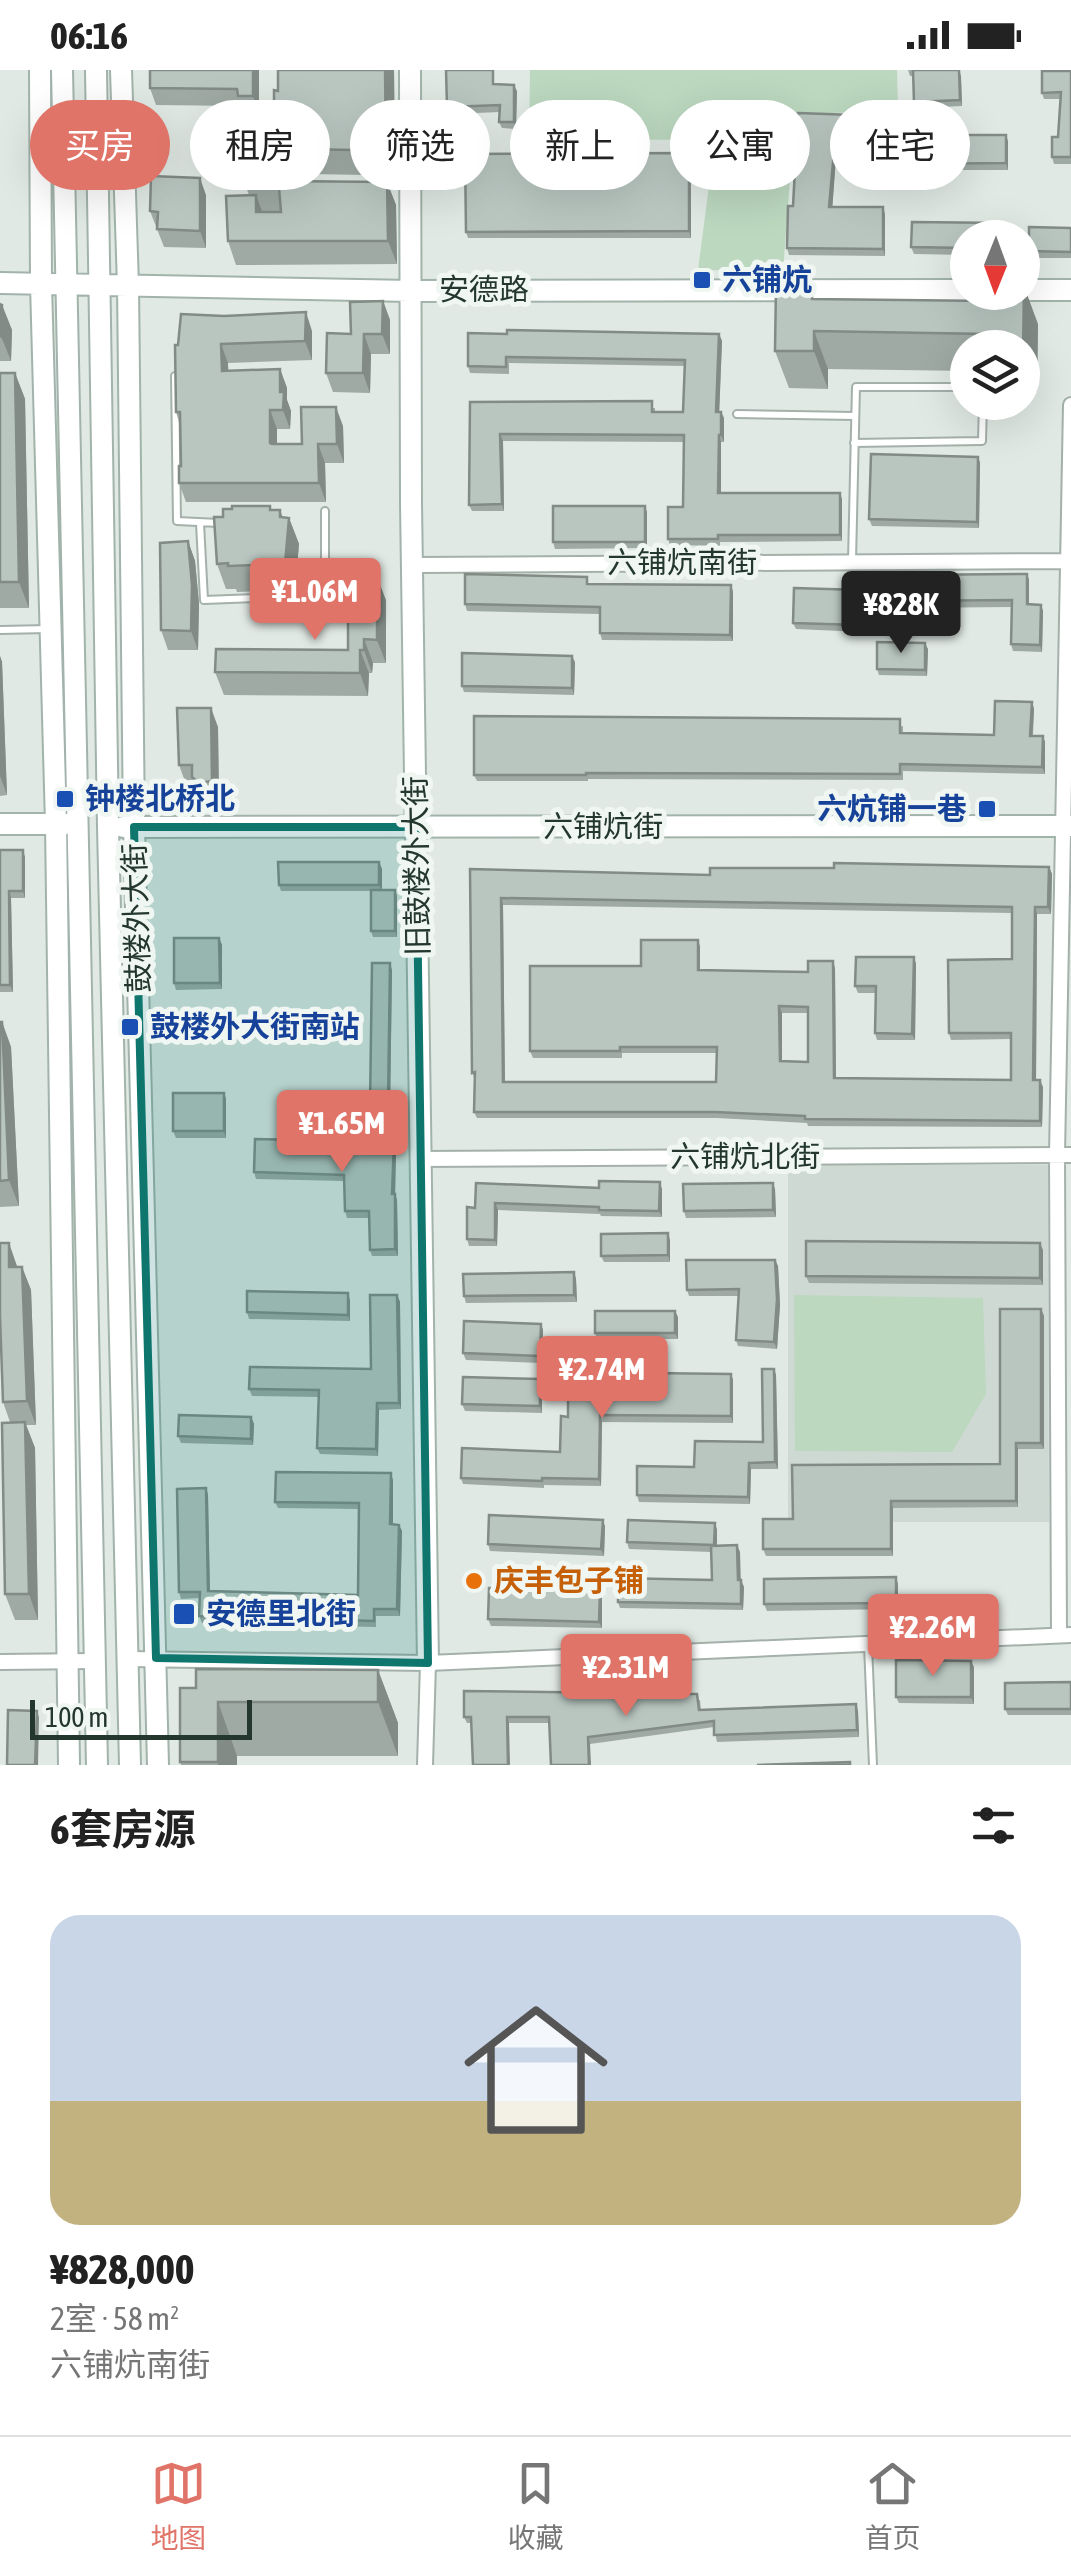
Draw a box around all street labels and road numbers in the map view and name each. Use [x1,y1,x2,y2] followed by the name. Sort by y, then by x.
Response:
[439,272,529,306] street label: 安德路
[607,545,757,579] street label: 六铺炕南街
[397,776,435,956] street label: 旧鼓楼外大街
[543,809,663,843] street label: 六铺炕街
[116,842,156,994] street label: 鼓楼外大街
[670,1139,820,1173] street label: 六铺炕北街

